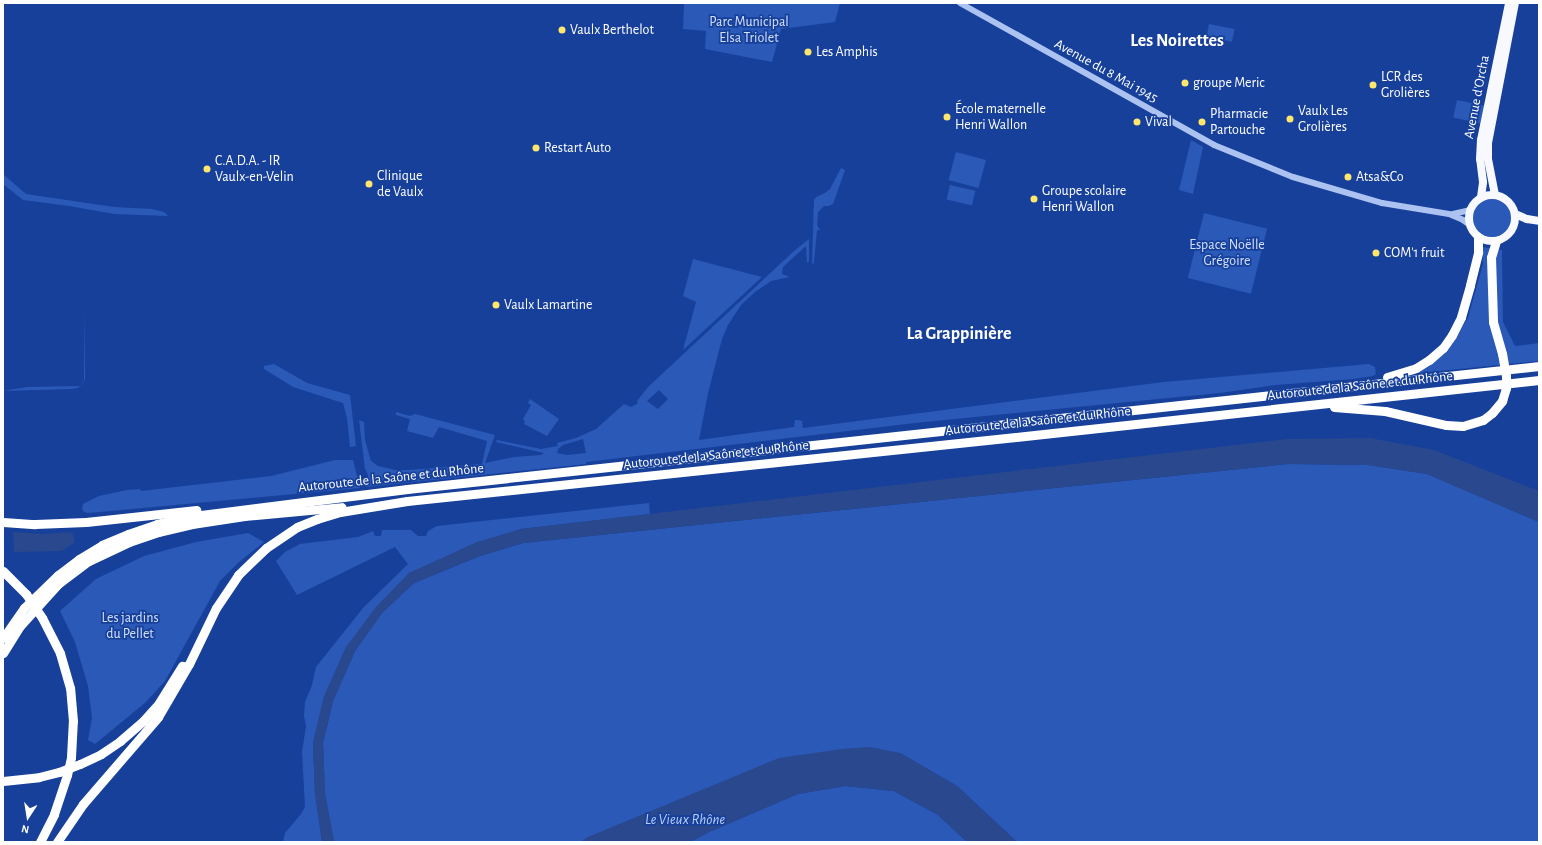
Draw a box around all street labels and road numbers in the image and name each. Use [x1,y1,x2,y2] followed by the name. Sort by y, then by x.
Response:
[1051,36,1161,106] street label: Avenue du 8 Mai 1945
[1461,54,1493,140] street label: Avenue d'Orcha
[1266,368,1454,404] street label: Autoroute de la Saône et du Rhône
[944,403,1132,439] street label: Autoroute de la Saône et du Rhône
[622,437,810,473] street label: Autoroute de la Saône et du Rhône
[297,460,485,496] street label: Autoroute de la Saône et du Rhône

